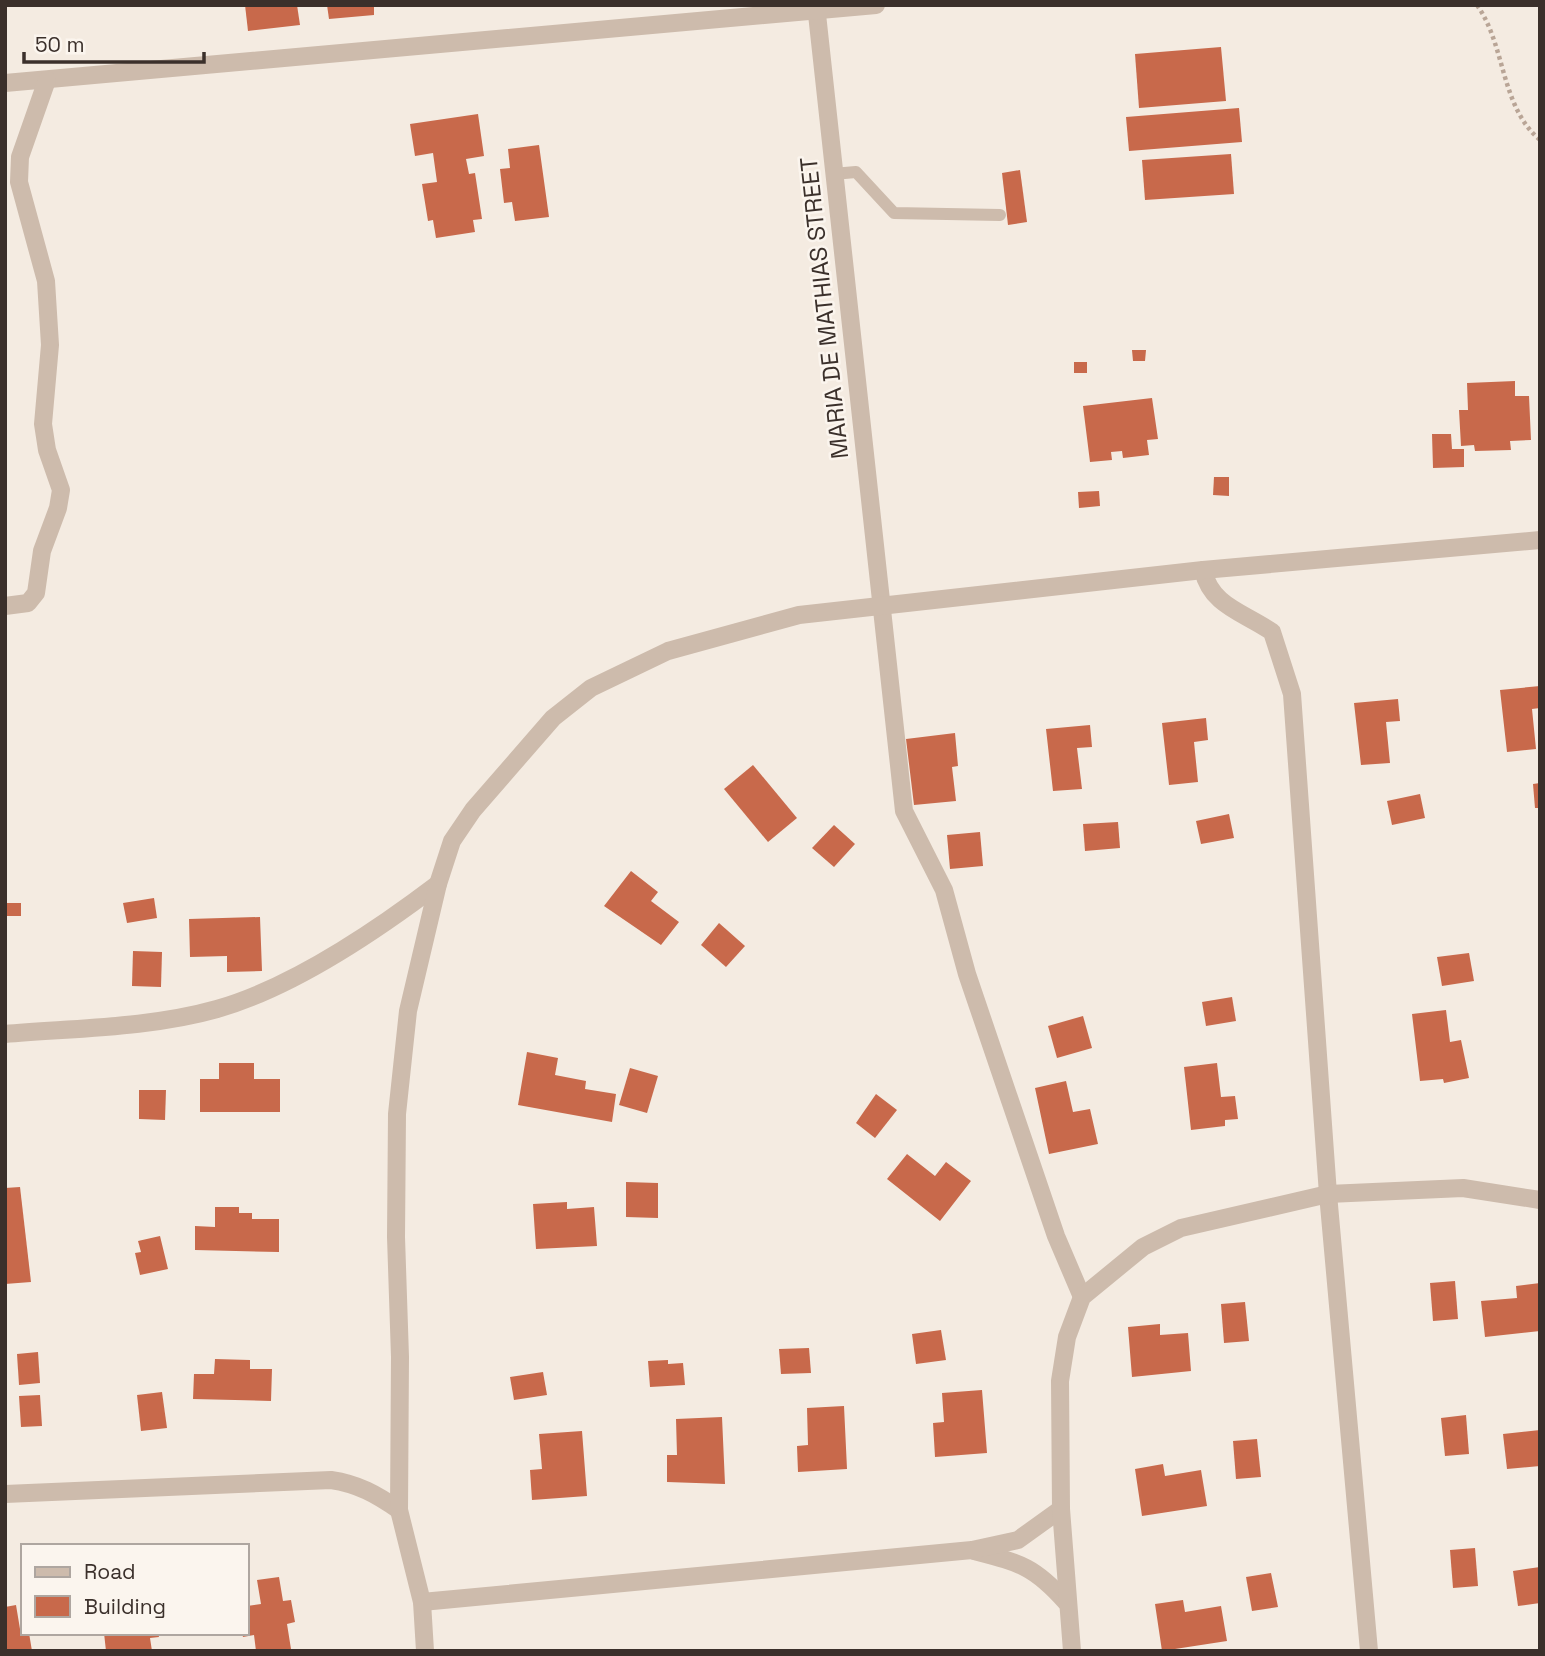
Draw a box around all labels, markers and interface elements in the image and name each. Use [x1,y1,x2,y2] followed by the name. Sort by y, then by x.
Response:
[24,21,205,65] scale bar
[35,31,85,58] text: 50 m
[793,155,855,461] street label: MARIA DE MATHIAS STREET
[21,1544,248,1635] legend
[84,1558,136,1585] text: Road
[84,1593,166,1620] text: Building

